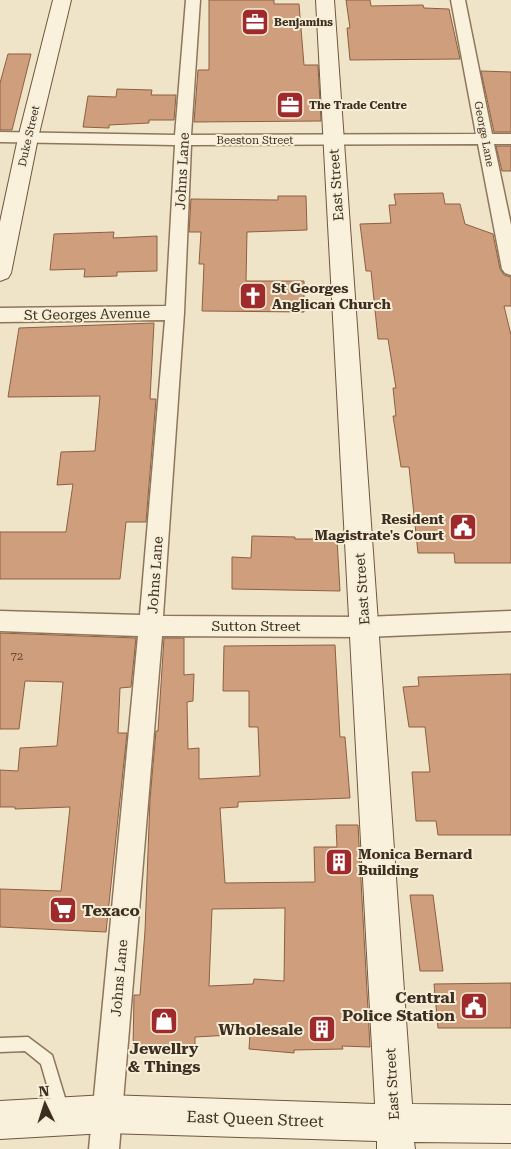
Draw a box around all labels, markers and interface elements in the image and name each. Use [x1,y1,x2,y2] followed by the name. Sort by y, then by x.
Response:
[240,7,270,37] office icon: Benjamins
[274,16,333,29] place label: Benjamins
[275,90,305,120] office icon: The Trade Centre
[309,99,408,112] place label: The Trade Centre
[471,100,497,168] street label: George Lane
[16,104,42,168] street label: Duke Street
[172,131,192,210] street label: Johns Lane
[217,134,293,147] street label: Beeston Street
[326,148,346,222] street label: East Street
[272,280,391,312] place label: St Georges Anglican Church
[238,281,268,311] church icon: St Georges Anglican Church
[24,305,151,323] street label: St Georges Avenue
[315,511,444,543] place label: Resident Magistrate's Court
[448,512,478,542] public building icon: Resident Magistrate's Court
[144,535,166,614] street label: Johns Lane
[352,552,372,626] street label: East Street
[211,618,301,634] street label: Sutton Street
[11,650,23,663] house number: 72
[358,846,473,878] place label: Monica Bernard Building
[324,847,354,877] building icon: Monica Bernard Building
[48,895,78,925] supermarket icon: Texaco
[82,901,140,920] place label: Texaco
[108,938,130,1017] street label: Johns Lane
[342,988,456,1025] place label: Central Police Station
[459,991,489,1021] public building icon: Central Police Station
[149,1006,179,1036] shop icon: Jewellry & Things
[307,1014,337,1044] building icon: Wholesale
[218,1020,303,1039] place label: Wholesale
[128,1039,200,1076] place label: Jewellry & Things
[382,1048,402,1120] street label: East Street
[20,1079,70,1129] north arrow
[38,1083,50,1099] text: N
[186,1107,324,1131] street label: East Queen Street

